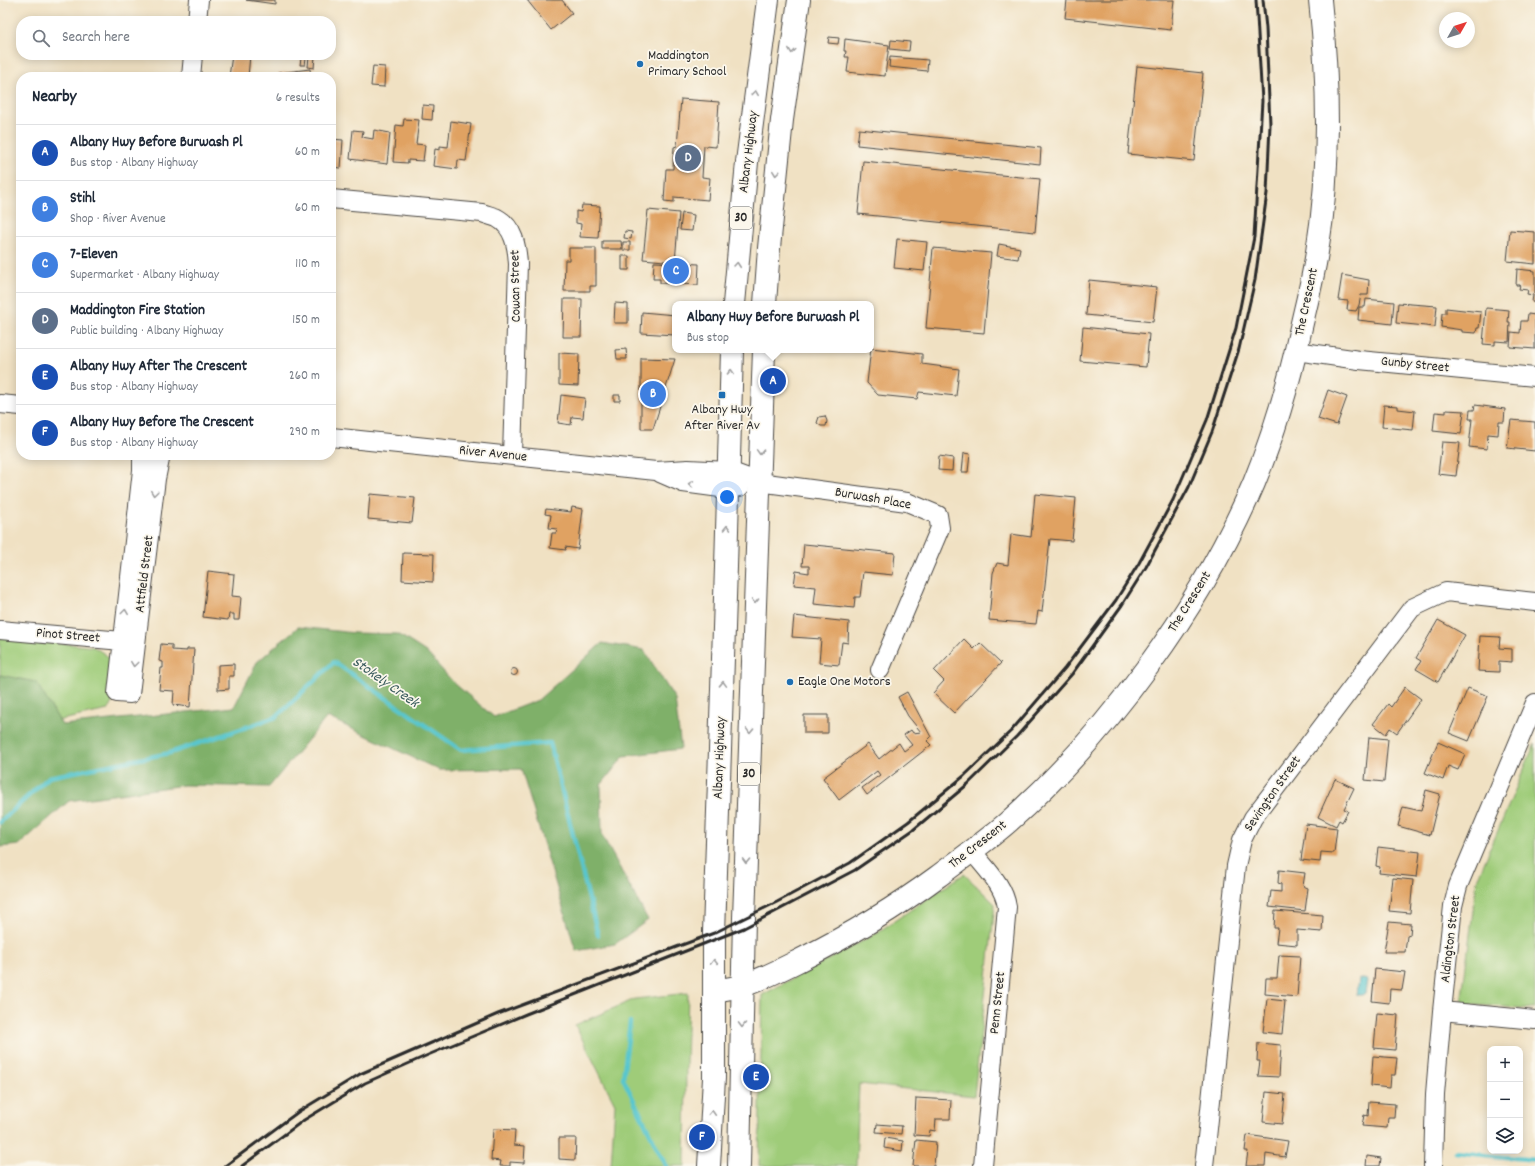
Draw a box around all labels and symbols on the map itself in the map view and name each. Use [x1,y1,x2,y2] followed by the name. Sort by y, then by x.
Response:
[1439,12,1475,48] north arrow
[648,46,727,82] place label: Maddington Primary School
[788,48,797,54] one-way arrow
[635,59,645,69] marker: Maddington Primary School
[751,90,760,96] one-way arrow
[734,110,764,194] street label: Albany Highway
[675,143,701,173] pin: D
[772,170,781,176] one-way arrow
[730,207,752,229] road number: 30
[505,250,527,322] street label: Cowan Street
[663,256,689,286] pin: C
[732,262,741,268] one-way arrow
[1290,266,1324,338] street label: The Crescent
[1380,351,1450,379] street label: Gunby Street
[760,366,786,396] pin: A
[727,369,735,375] one-way arrow
[640,379,666,409] pin: B
[717,390,727,400] marker: Albany Hwy After River Av
[684,400,760,436] place label: Albany Hwy After River Av
[458,440,528,468] street label: River Avenue
[756,449,765,455] one-way arrow
[688,480,694,489] one-way arrow
[833,482,913,516] street label: Burwash Place
[717,487,737,507] your location
[150,490,159,496] one-way arrow
[723,525,731,531] one-way arrow
[130,534,160,614] street label: Attfield Street
[1163,567,1217,637] street label: The Crescent
[751,598,759,604] one-way arrow
[120,609,129,615] one-way arrow
[35,623,101,649] street label: Pinot Street
[347,652,424,715] water label: Stokely Creek
[130,661,139,667] one-way arrow
[798,672,891,692] place label: Eagle One Motors
[785,677,795,687] marker: Eagle One Motors
[719,681,727,687] one-way arrow
[709,716,731,800] street label: Albany Highway
[746,728,754,734] one-way arrow
[1239,752,1307,836] street label: Sevington Street
[738,763,760,785] road number: 30
[945,816,1011,874] street label: The Crescent
[742,858,750,864] one-way arrow
[1436,894,1466,984] street label: Aldington Street
[710,959,718,965] one-way arrow
[985,971,1011,1035] street label: Penn Street
[738,1022,746,1028] one-way arrow
[743,1062,769,1092] pin: E
[707,1110,716,1116] one-way arrow
[689,1122,715,1152] pin: F

